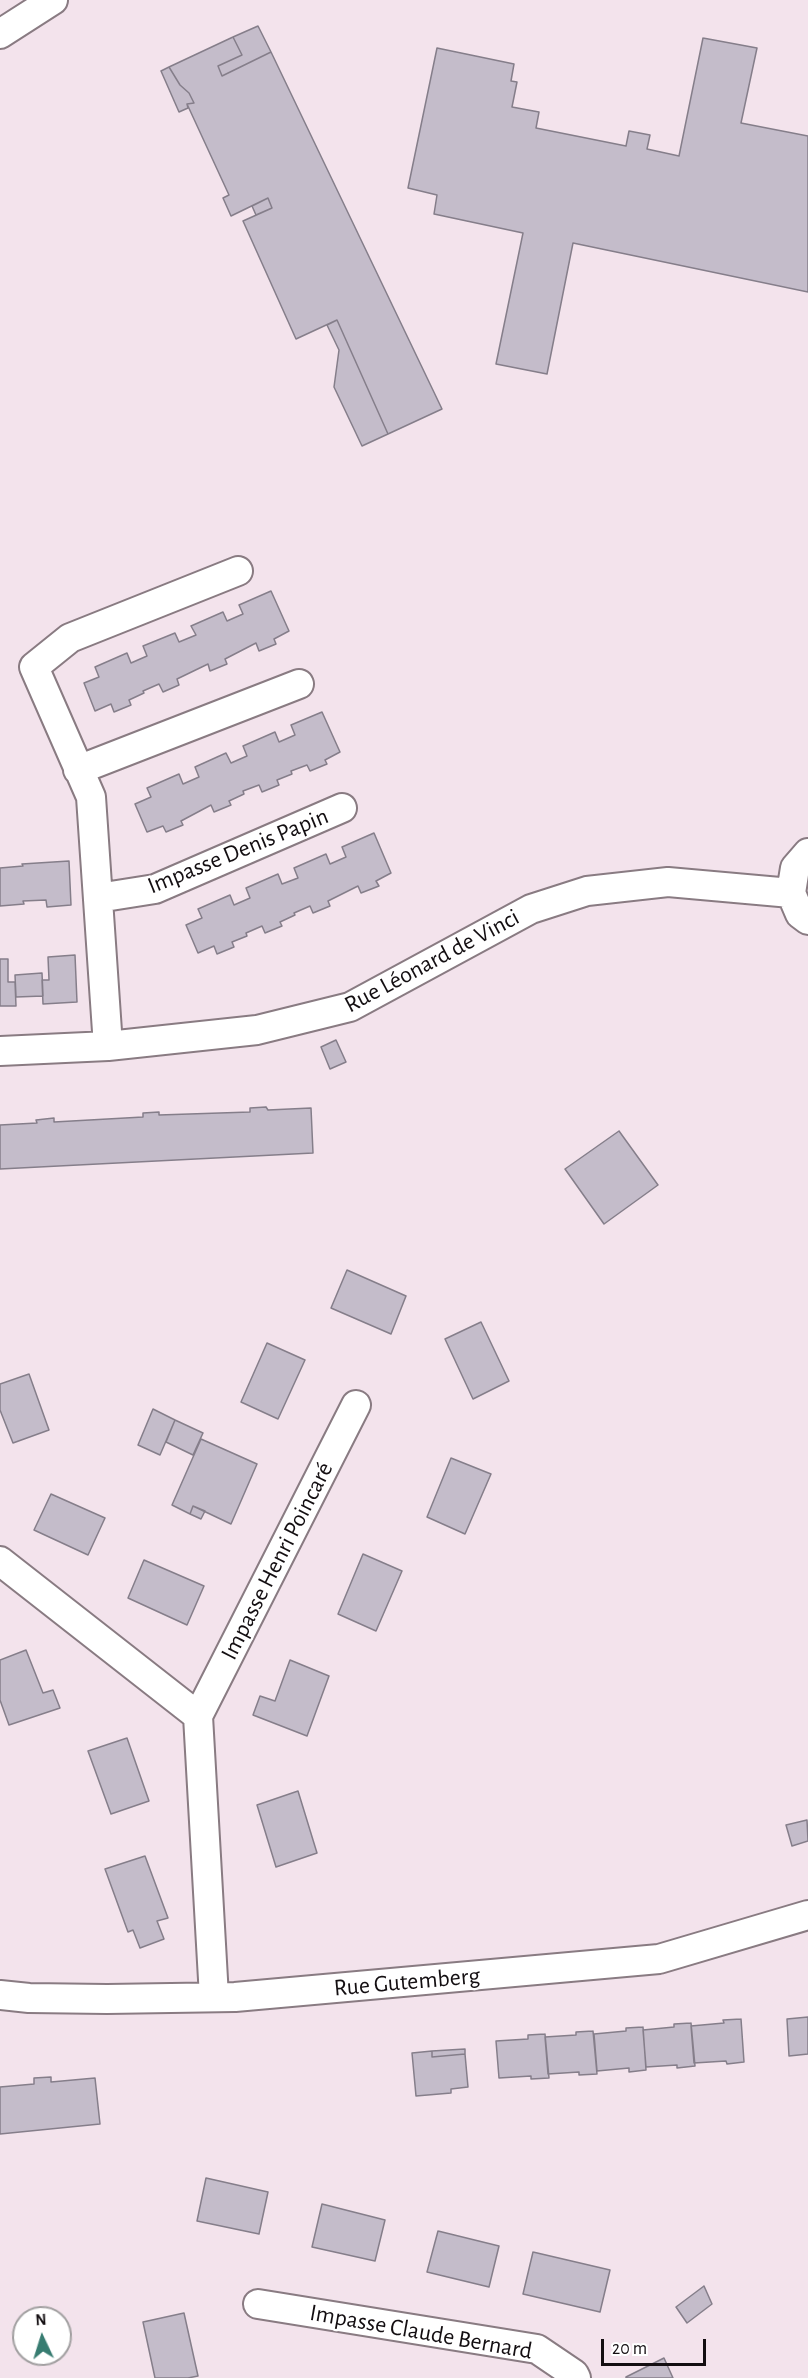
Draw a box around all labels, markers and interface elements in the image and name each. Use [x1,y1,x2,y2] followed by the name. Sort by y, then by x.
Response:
[143,802,333,900] street label: Impasse Denis Papin
[340,903,524,1019] street label: Rue Léonard de Vinci
[215,1457,339,1665] street label: Impasse Henri Poincaré
[333,1961,481,2003] street label: Rue Gutemberg
[307,2298,535,2366] street label: Impasse Claude Bernard
[12,2306,72,2366] north arrow
[35,2312,47,2328] text: N
[604,2327,709,2365] scale bar
[612,2340,647,2358] text: 20 m

